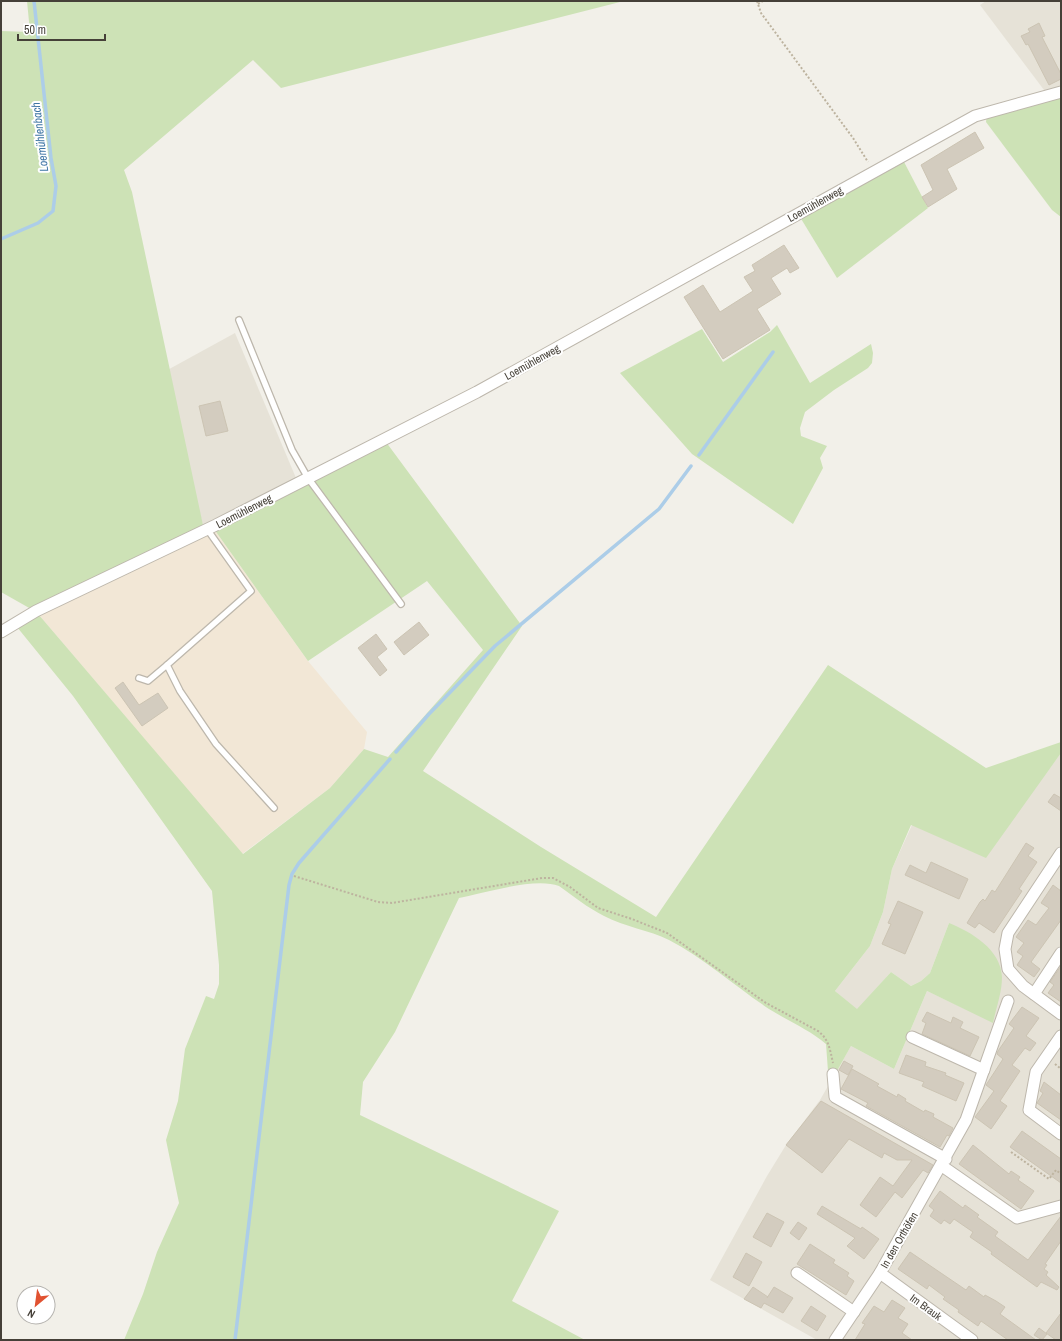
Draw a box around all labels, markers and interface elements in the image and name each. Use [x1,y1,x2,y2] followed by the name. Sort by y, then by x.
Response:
[18,16,105,42] scale bar
[24,22,46,38] text: 50 m
[28,101,52,173] water label: Loemühlenbach
[785,183,845,225] street label: Loemühlenweg
[502,341,562,383] street label: Loemühlenweg
[214,491,274,531] street label: Loemühlenweg
[877,1209,921,1271] street label: In den Orthöfen
[16,1285,56,1325] north arrow
[907,1291,945,1324] street label: Im Brauk
[25,1306,37,1321] text: N

